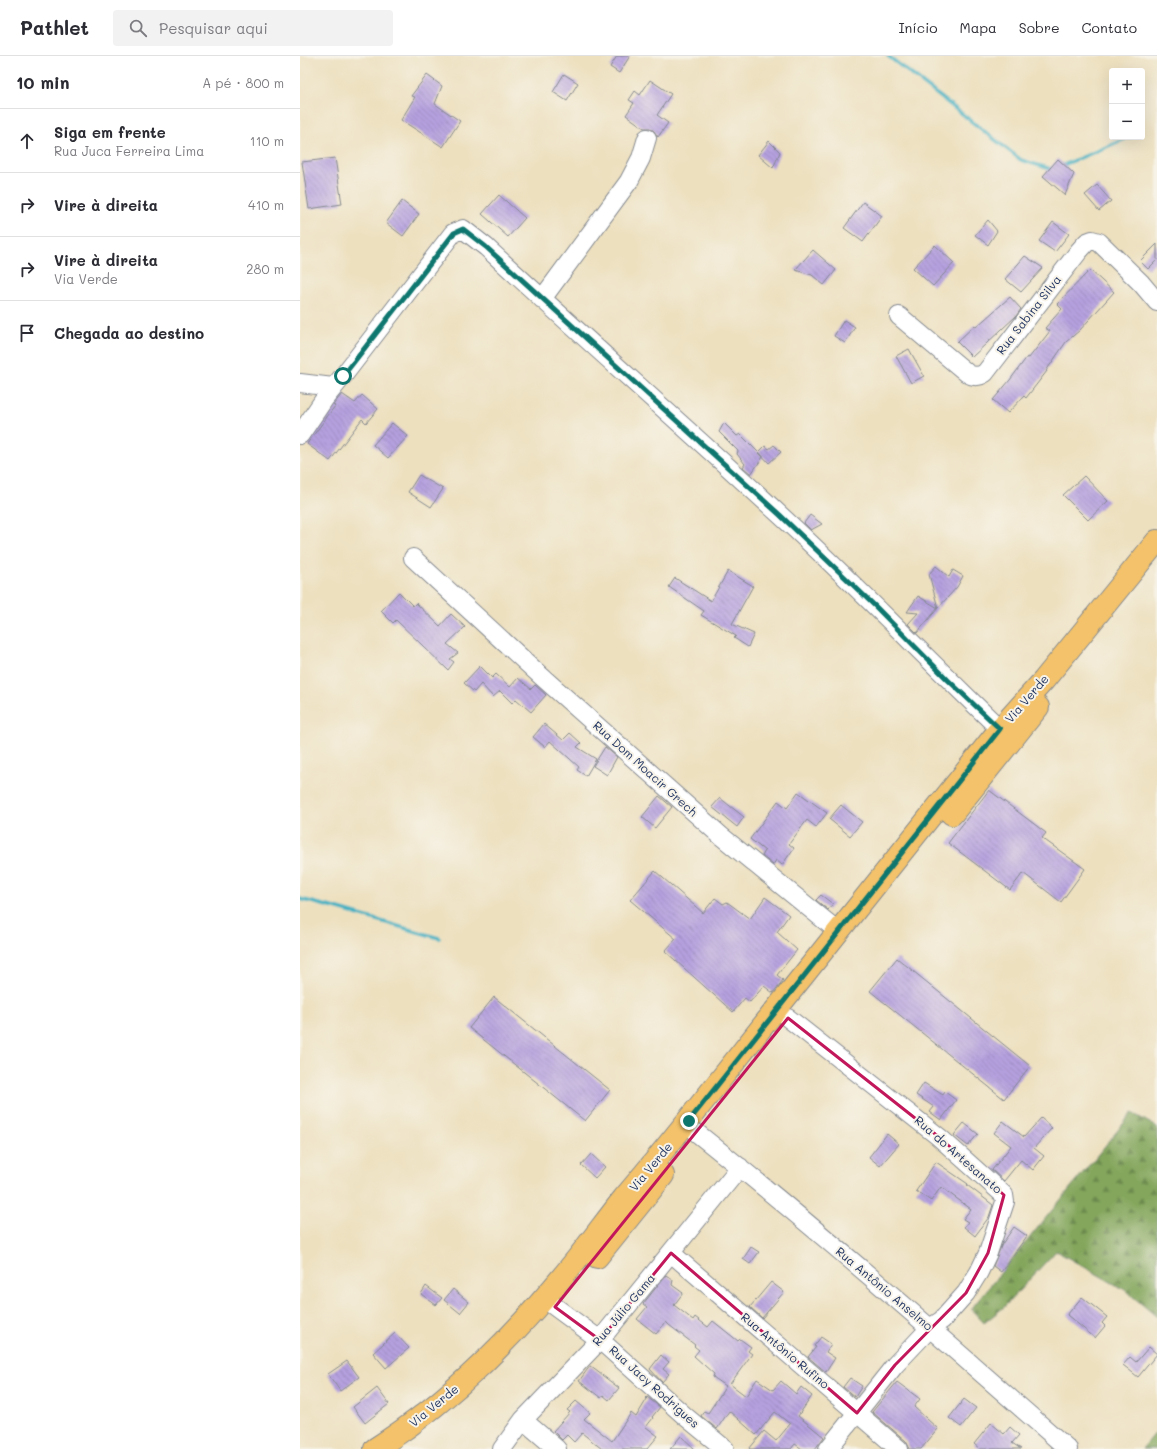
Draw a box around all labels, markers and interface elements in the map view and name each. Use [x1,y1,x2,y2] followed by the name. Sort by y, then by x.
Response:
[113,10,393,46] search box
[20,15,89,40] text: Pathlet
[127,17,149,39] icon: search
[159,18,268,38] text: Pesquisar aqui
[898,18,938,37] text: Início
[960,18,997,37] text: Mapa
[1019,18,1060,37] text: Sobre
[1082,18,1137,37] text: Contato
[1109,68,1145,140] map controls
[1109,68,1145,104] button: +
[16,71,70,93] text: 10 min
[202,74,284,91] text: A pé · 800 m
[1109,104,1145,140] button: −
[54,122,166,142] text: Siga em frente
[16,130,38,152] icon: ahead
[250,132,284,149] text: 110 m
[54,142,204,159] text: Rua Juca Ferreira Lima
[16,194,38,216] icon: right
[54,195,158,215] text: Vire à direita
[248,196,284,213] text: 410 m
[54,250,158,270] text: Vire à direita
[16,258,38,280] icon: right
[246,260,284,277] text: 280 m
[54,270,118,287] text: Via Verde
[992,271,1064,357] street label: Rua Sabina Silva
[16,322,38,344] icon: arrive
[54,323,204,343] text: Chegada ao destino
[334,367,352,385] route start
[1001,671,1052,726] street label: Via Verde
[590,717,701,820] street label: Rua Dom Moacir Grech
[680,1112,698,1130] route end
[912,1112,1006,1197] street label: Rua do Artesanato
[625,1139,675,1194] street label: Via Verde
[833,1243,937,1334] street label: Rua Antônio Anselmo
[588,1270,658,1349] street label: Rua Júlio Gama
[738,1309,833,1392] street label: Rua Antônio Rufino
[606,1342,703,1431] street label: Rua Jacy Rodrigues
[405,1380,461,1430] street label: Via Verde

